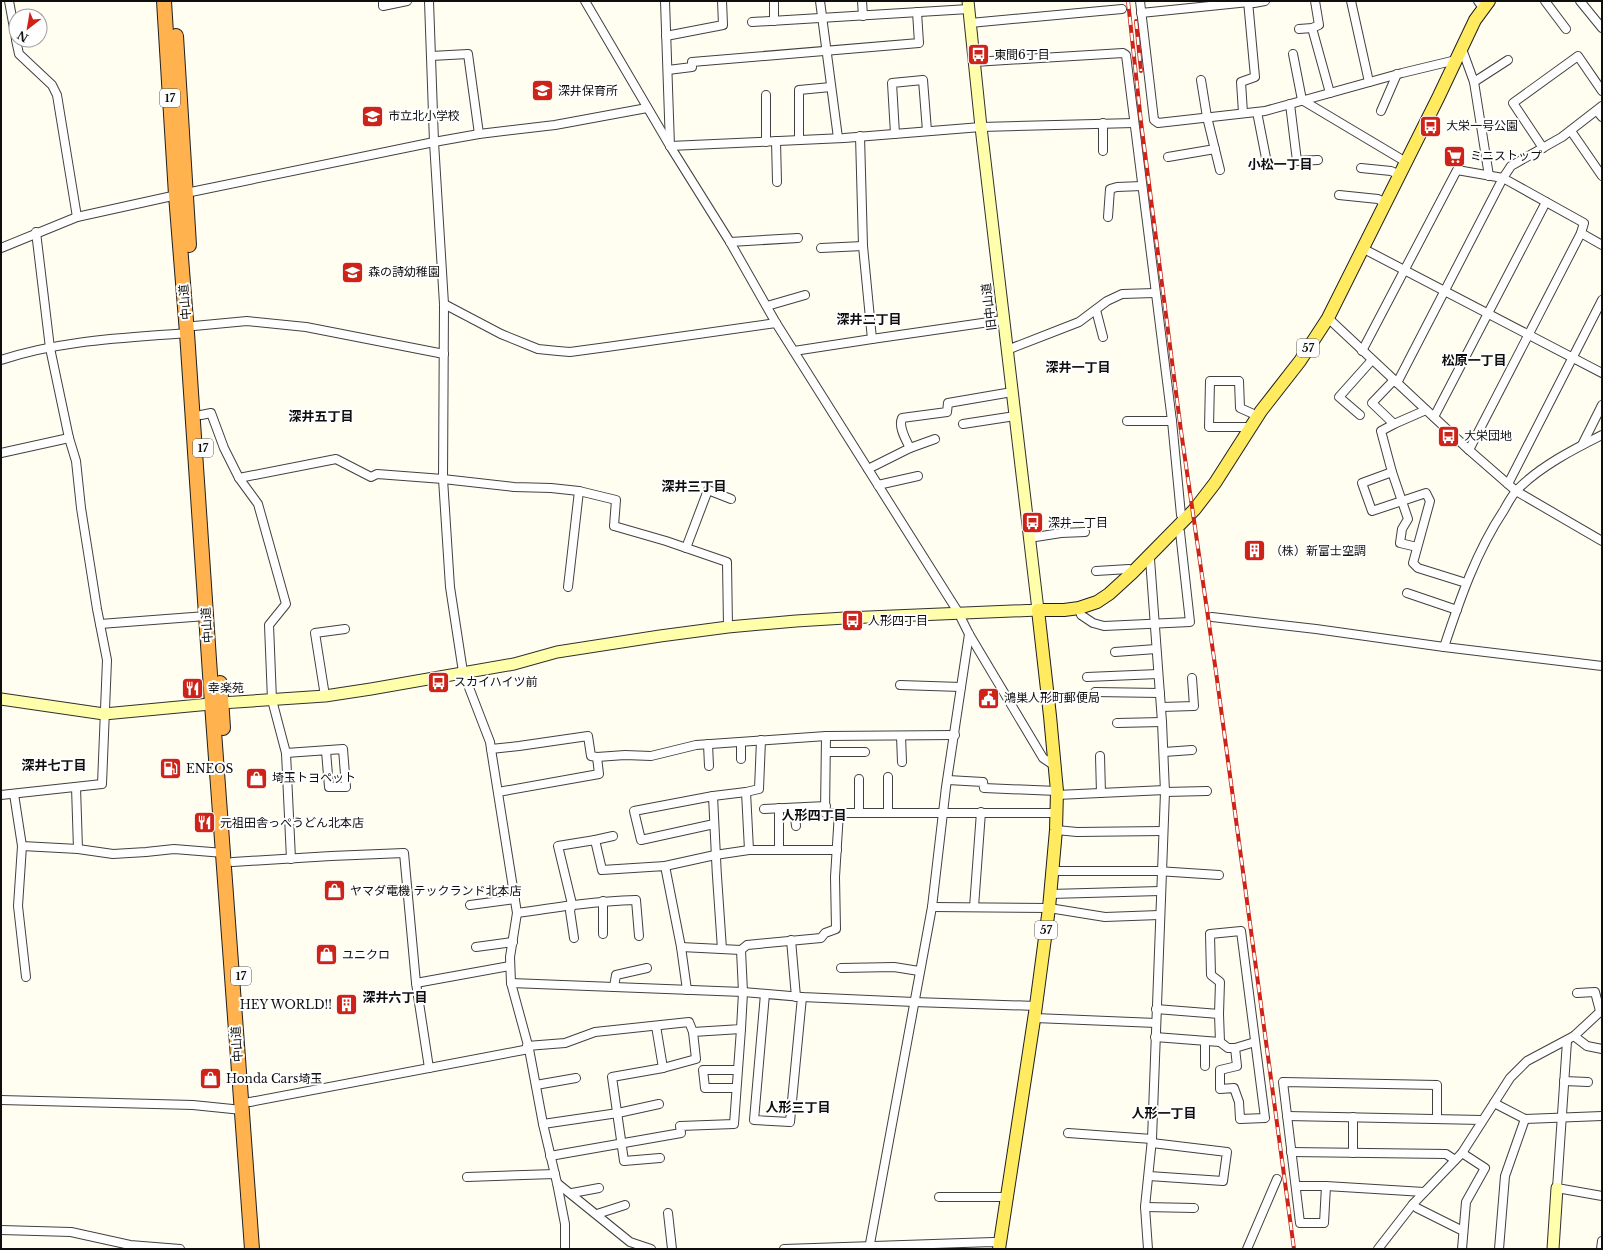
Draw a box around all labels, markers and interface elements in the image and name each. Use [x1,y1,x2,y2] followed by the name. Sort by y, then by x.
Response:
[8,8,48,48] north arrow
[14,28,31,45] text: N
[965,42,991,68] bus stop icon: 東間6丁目
[994,47,1050,62] place label: 東間6丁目
[530,78,556,104] school or university icon: 深井保育所
[558,83,618,98] place label: 深井保育所
[160,89,180,107] road number: 17
[359,103,385,129] school or university icon: 市立北小学校
[388,108,460,123] place label: 市立北小学校
[1417,113,1443,139] bus stop icon: 大栄一号公園
[1446,118,1518,133] place label: 大栄一号公園
[1441,143,1467,169] supermarket icon: ミニストップ
[1470,148,1542,163] place label: ミニストップ
[1247,156,1313,173] district label: 小松一丁目
[340,259,366,285] school or university icon: 森の詩幼稚園
[368,264,440,279] place label: 森の詩幼稚園
[978,282,999,332] street label: 旧中山道
[175,283,194,321] street label: 中山道
[836,311,902,328] district label: 深井二丁目
[1297,339,1319,357] road number: 57
[1441,352,1507,369] district label: 松原一丁目
[1045,359,1111,376] district label: 深井一丁目
[288,408,354,425] district label: 深井五丁目
[1436,423,1462,449] bus stop icon: 大栄団地
[1464,428,1512,443] place label: 大栄団地
[193,439,213,457] road number: 17
[661,478,727,495] district label: 深井三丁目
[1020,510,1046,536] bus stop icon: 深井一丁目
[1048,515,1108,530] place label: 深井一丁目
[1241,538,1267,564] building icon: （株）新富士空調
[1270,543,1366,558] place label: （株）新富士空調
[198,607,215,644] street label: 中山道
[839,608,865,634] bus stop icon: 人形四丁目
[868,613,928,628] place label: 人形四丁目
[425,669,451,695] bus stop icon: スカイハイツ前
[454,674,538,689] place label: スカイハイツ前
[180,675,206,701] restaurant icon: 幸楽苑
[208,680,244,695] place label: 幸楽苑
[976,685,1002,711] public building icon: 鴻巣人形町郵便局
[1004,690,1100,705] place label: 鴻巣人形町郵便局
[158,756,184,782] fuel station icon: ENEOS
[21,757,87,774] district label: 深井七丁目
[186,761,234,776] place label: ENEOS
[244,765,270,791] shop icon: 埼玉トヨペット
[272,770,356,785] place label: 埼玉トヨペット
[781,807,847,824] district label: 人形四丁目
[192,810,218,836] restaurant icon: 元祖田舎っぺうどん北本店
[220,815,364,830] place label: 元祖田舎っぺうどん北本店
[322,878,348,904] shop icon: ヤマダ電機 テックランド北本店
[350,883,521,898] place label: ヤマダ電機 テックランド北本店
[1035,921,1057,939] road number: 57
[313,942,339,968] shop icon: ユニクロ
[342,947,390,962] place label: ユニクロ
[231,967,251,985] road number: 17
[362,989,428,1006] district label: 深井六丁目
[334,992,360,1018] building icon: HEY WORLD!!
[240,997,332,1012] place label: HEY WORLD!!
[228,1026,245,1063] street label: 中山道
[198,1066,224,1092] shop icon: Honda Cars埼玉
[226,1071,322,1086] place label: Honda Cars埼玉
[765,1099,831,1116] district label: 人形三丁目
[1131,1105,1197,1122] district label: 人形一丁目

